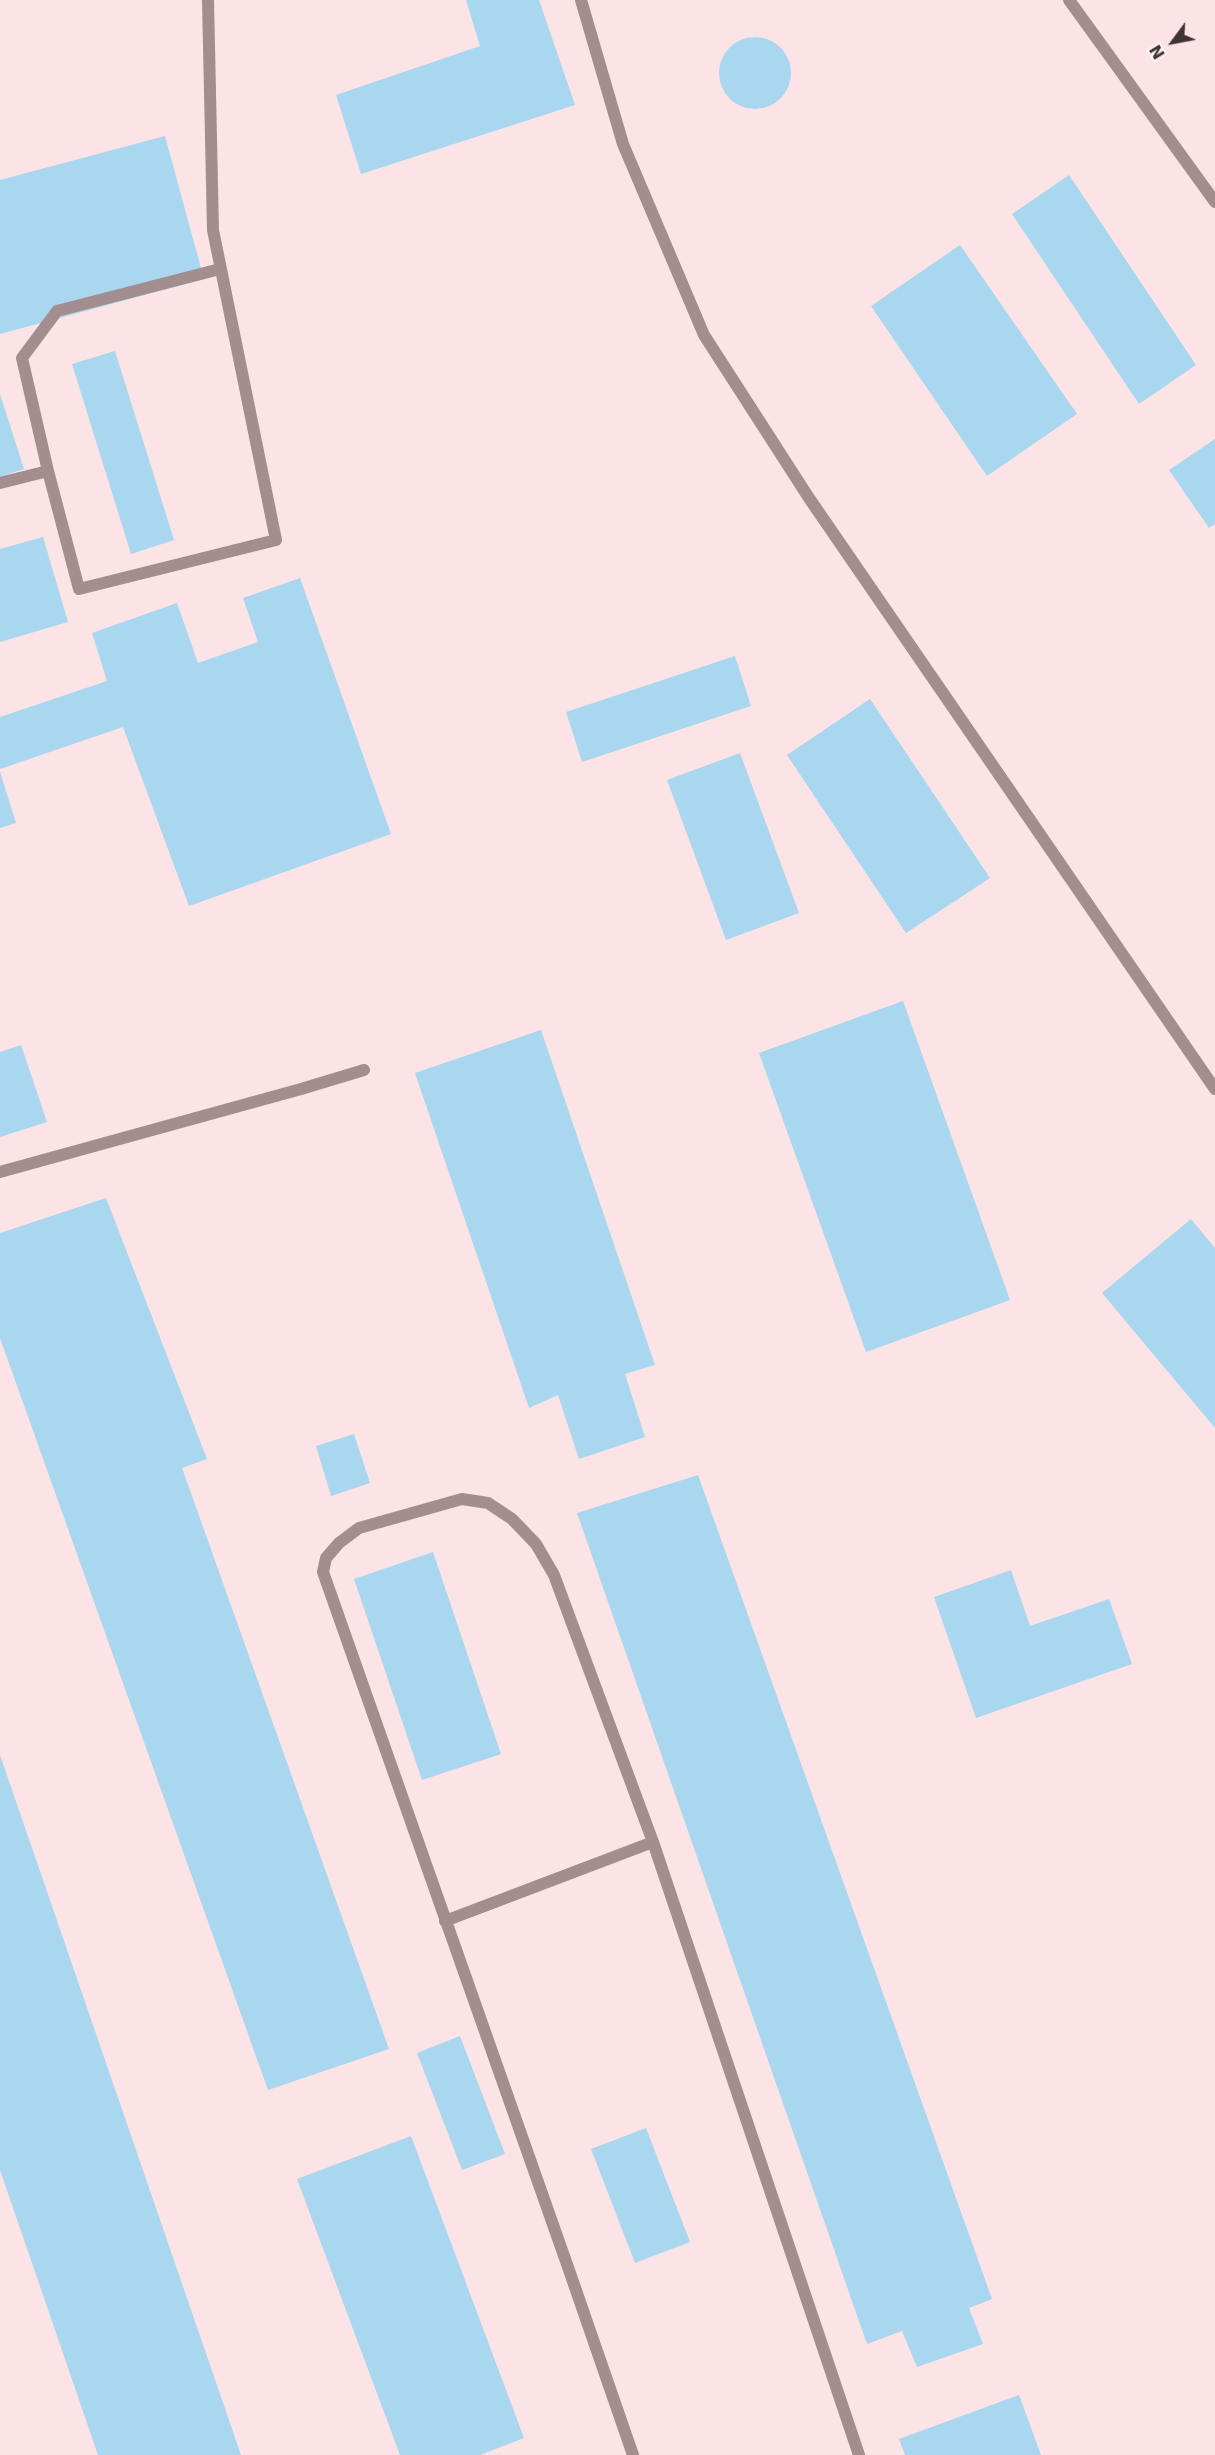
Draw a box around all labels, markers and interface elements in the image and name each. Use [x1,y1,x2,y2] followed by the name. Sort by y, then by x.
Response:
[1143,12,1203,72] north arrow
[1146,41,1169,63] text: N

